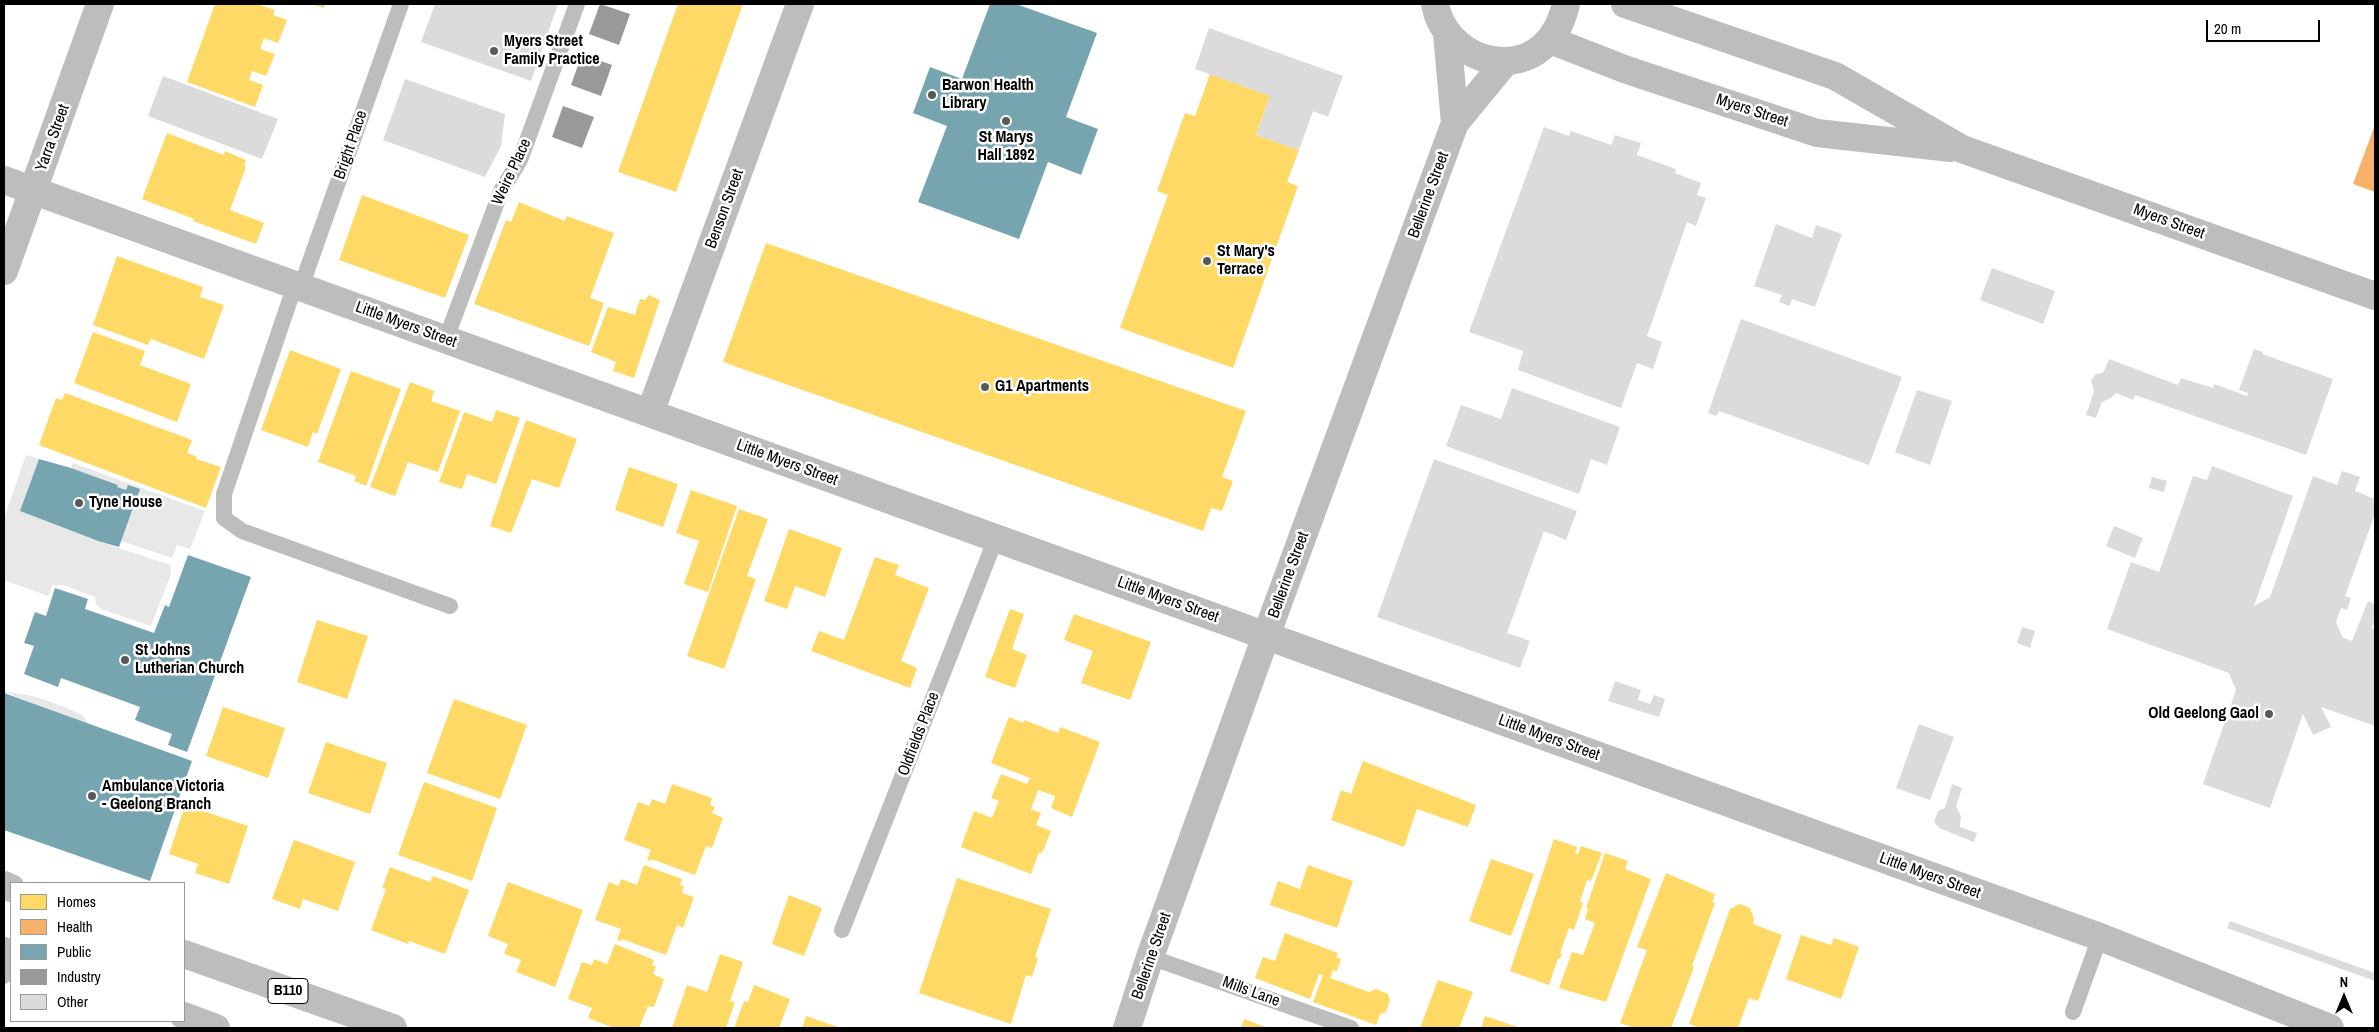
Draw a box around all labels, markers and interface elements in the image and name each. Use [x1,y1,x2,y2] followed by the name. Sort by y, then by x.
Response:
[2209,10,2323,42] scale bar
[2214,18,2241,39] text: 20 m
[504,32,600,70] place label: Myers Street Family Practice
[488,45,500,57] marker: Myers Street Family Practice
[942,76,1034,114] place label: Barwon Health Library
[926,89,938,101] marker: Barwon Health Library
[1714,90,1790,132] street label: Myers Street
[32,102,74,174] street label: Yarra Street
[330,108,372,182] street label: Bright Place
[1000,115,1012,127] marker: St Marys Hall 1892
[978,128,1034,166] place label: St Marys Hall 1892
[488,136,536,208] street label: Weire Place
[1405,149,1453,241] street label: Bellerine Street
[702,167,748,251] street label: Benson Street
[2131,200,2207,244] street label: Myers Street
[1217,242,1275,280] place label: St Mary's Terrace
[1201,255,1213,267] marker: St Mary's Terrace
[353,298,459,352] street label: Little Myers Street
[995,377,1089,397] place label: G1 Apartments
[979,381,991,393] marker: G1 Apartments
[734,436,840,490] street label: Little Myers Street
[89,493,162,513] place label: Tyne House
[73,497,85,509] marker: Tyne House
[1265,529,1313,621] street label: Bellerine Street
[1115,573,1221,627] street label: Little Myers Street
[135,641,244,679] place label: St Johns Lutherian Church
[119,654,131,666] marker: St Johns Lutherian Church
[894,689,944,779] street label: Oldfields Place
[2148,704,2259,724] place label: Old Geelong Gaol
[2263,708,2275,720] marker: Old Geelong Gaol
[1496,711,1602,765] street label: Little Myers Street
[102,777,224,815] place label: Ambulance Victoria - Geelong Branch
[86,790,98,802] marker: Ambulance Victoria - Geelong Branch
[1877,849,1983,903] street label: Little Myers Street
[10,882,185,1022] legend
[57,891,96,912] text: Homes
[1128,910,1176,1002] street label: Bellerine Street
[57,916,93,937] text: Health
[57,941,91,962] text: Public
[57,966,101,987] text: Industry
[2319,972,2369,1022] north arrow
[1220,973,1282,1011] street label: Mills Lane
[2340,973,2348,991] text: N
[268,978,308,1004] road number: B110
[57,991,88,1012] text: Other

